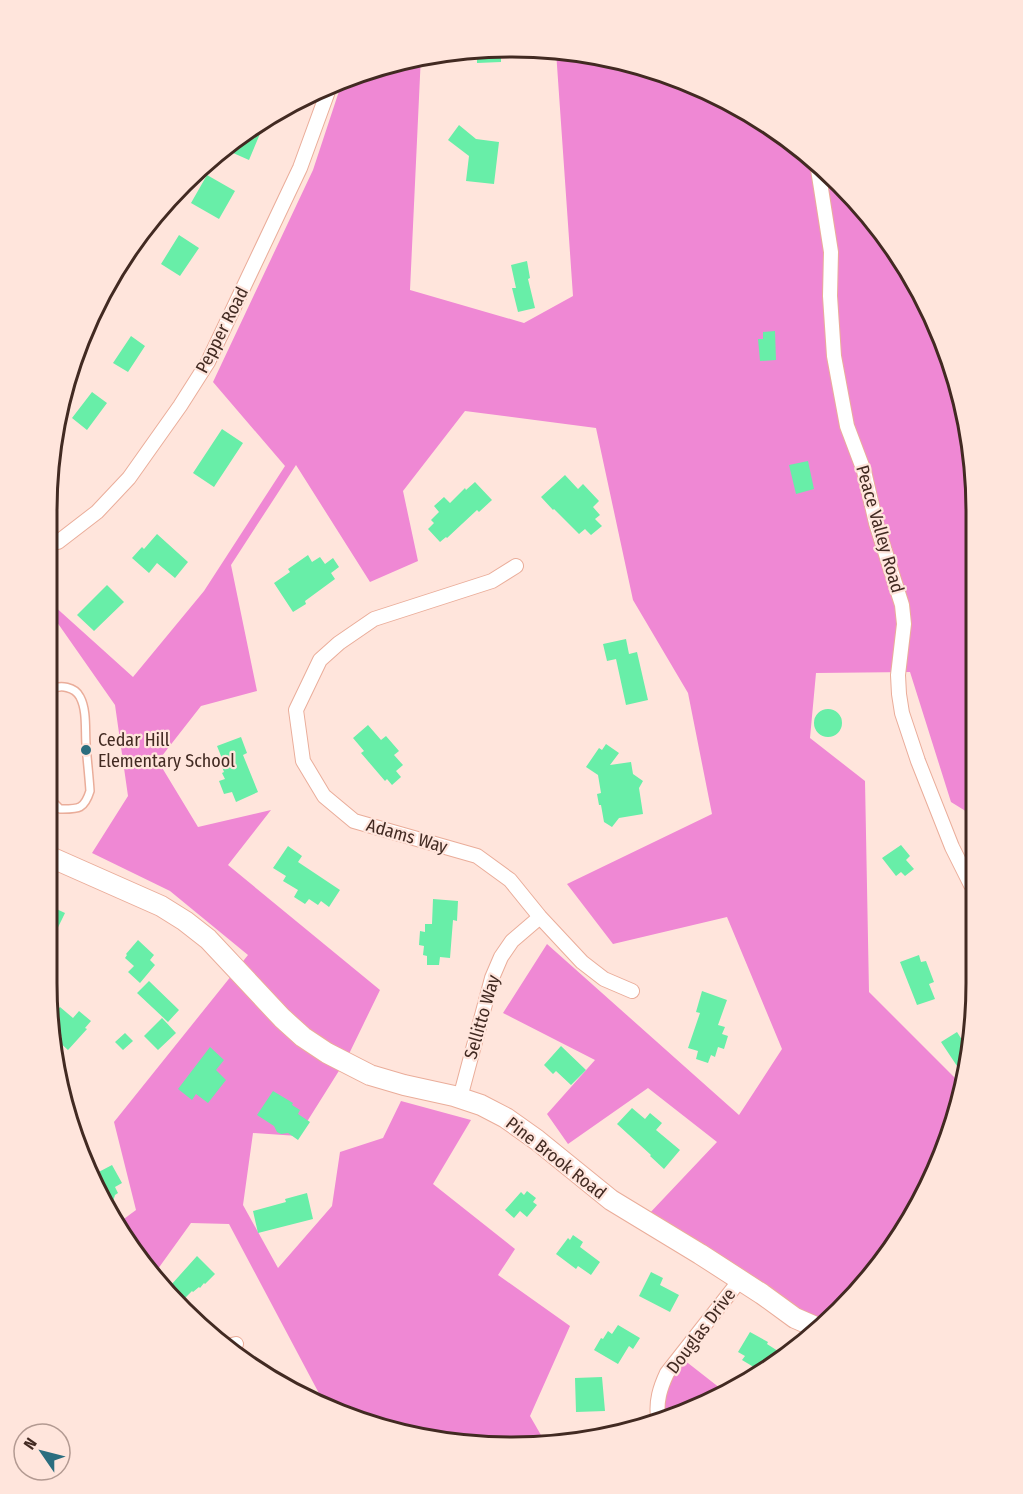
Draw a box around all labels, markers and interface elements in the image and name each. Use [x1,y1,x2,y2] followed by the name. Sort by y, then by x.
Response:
[191,283,253,377] street label: Pepper Road
[851,463,909,595] street label: Peace Valley Road
[98,729,235,772] place label: Cedar Hill Elementary School
[79,743,93,757] marker: Cedar Hill Elementary School
[364,814,450,858] street label: Adams Way
[459,972,505,1062] street label: Sellitto Way
[502,1112,610,1204] street label: Pine Brook Road
[662,1284,740,1378] street label: Douglas Drive
[12,1422,72,1482] north arrow
[20,1434,41,1453] text: N

